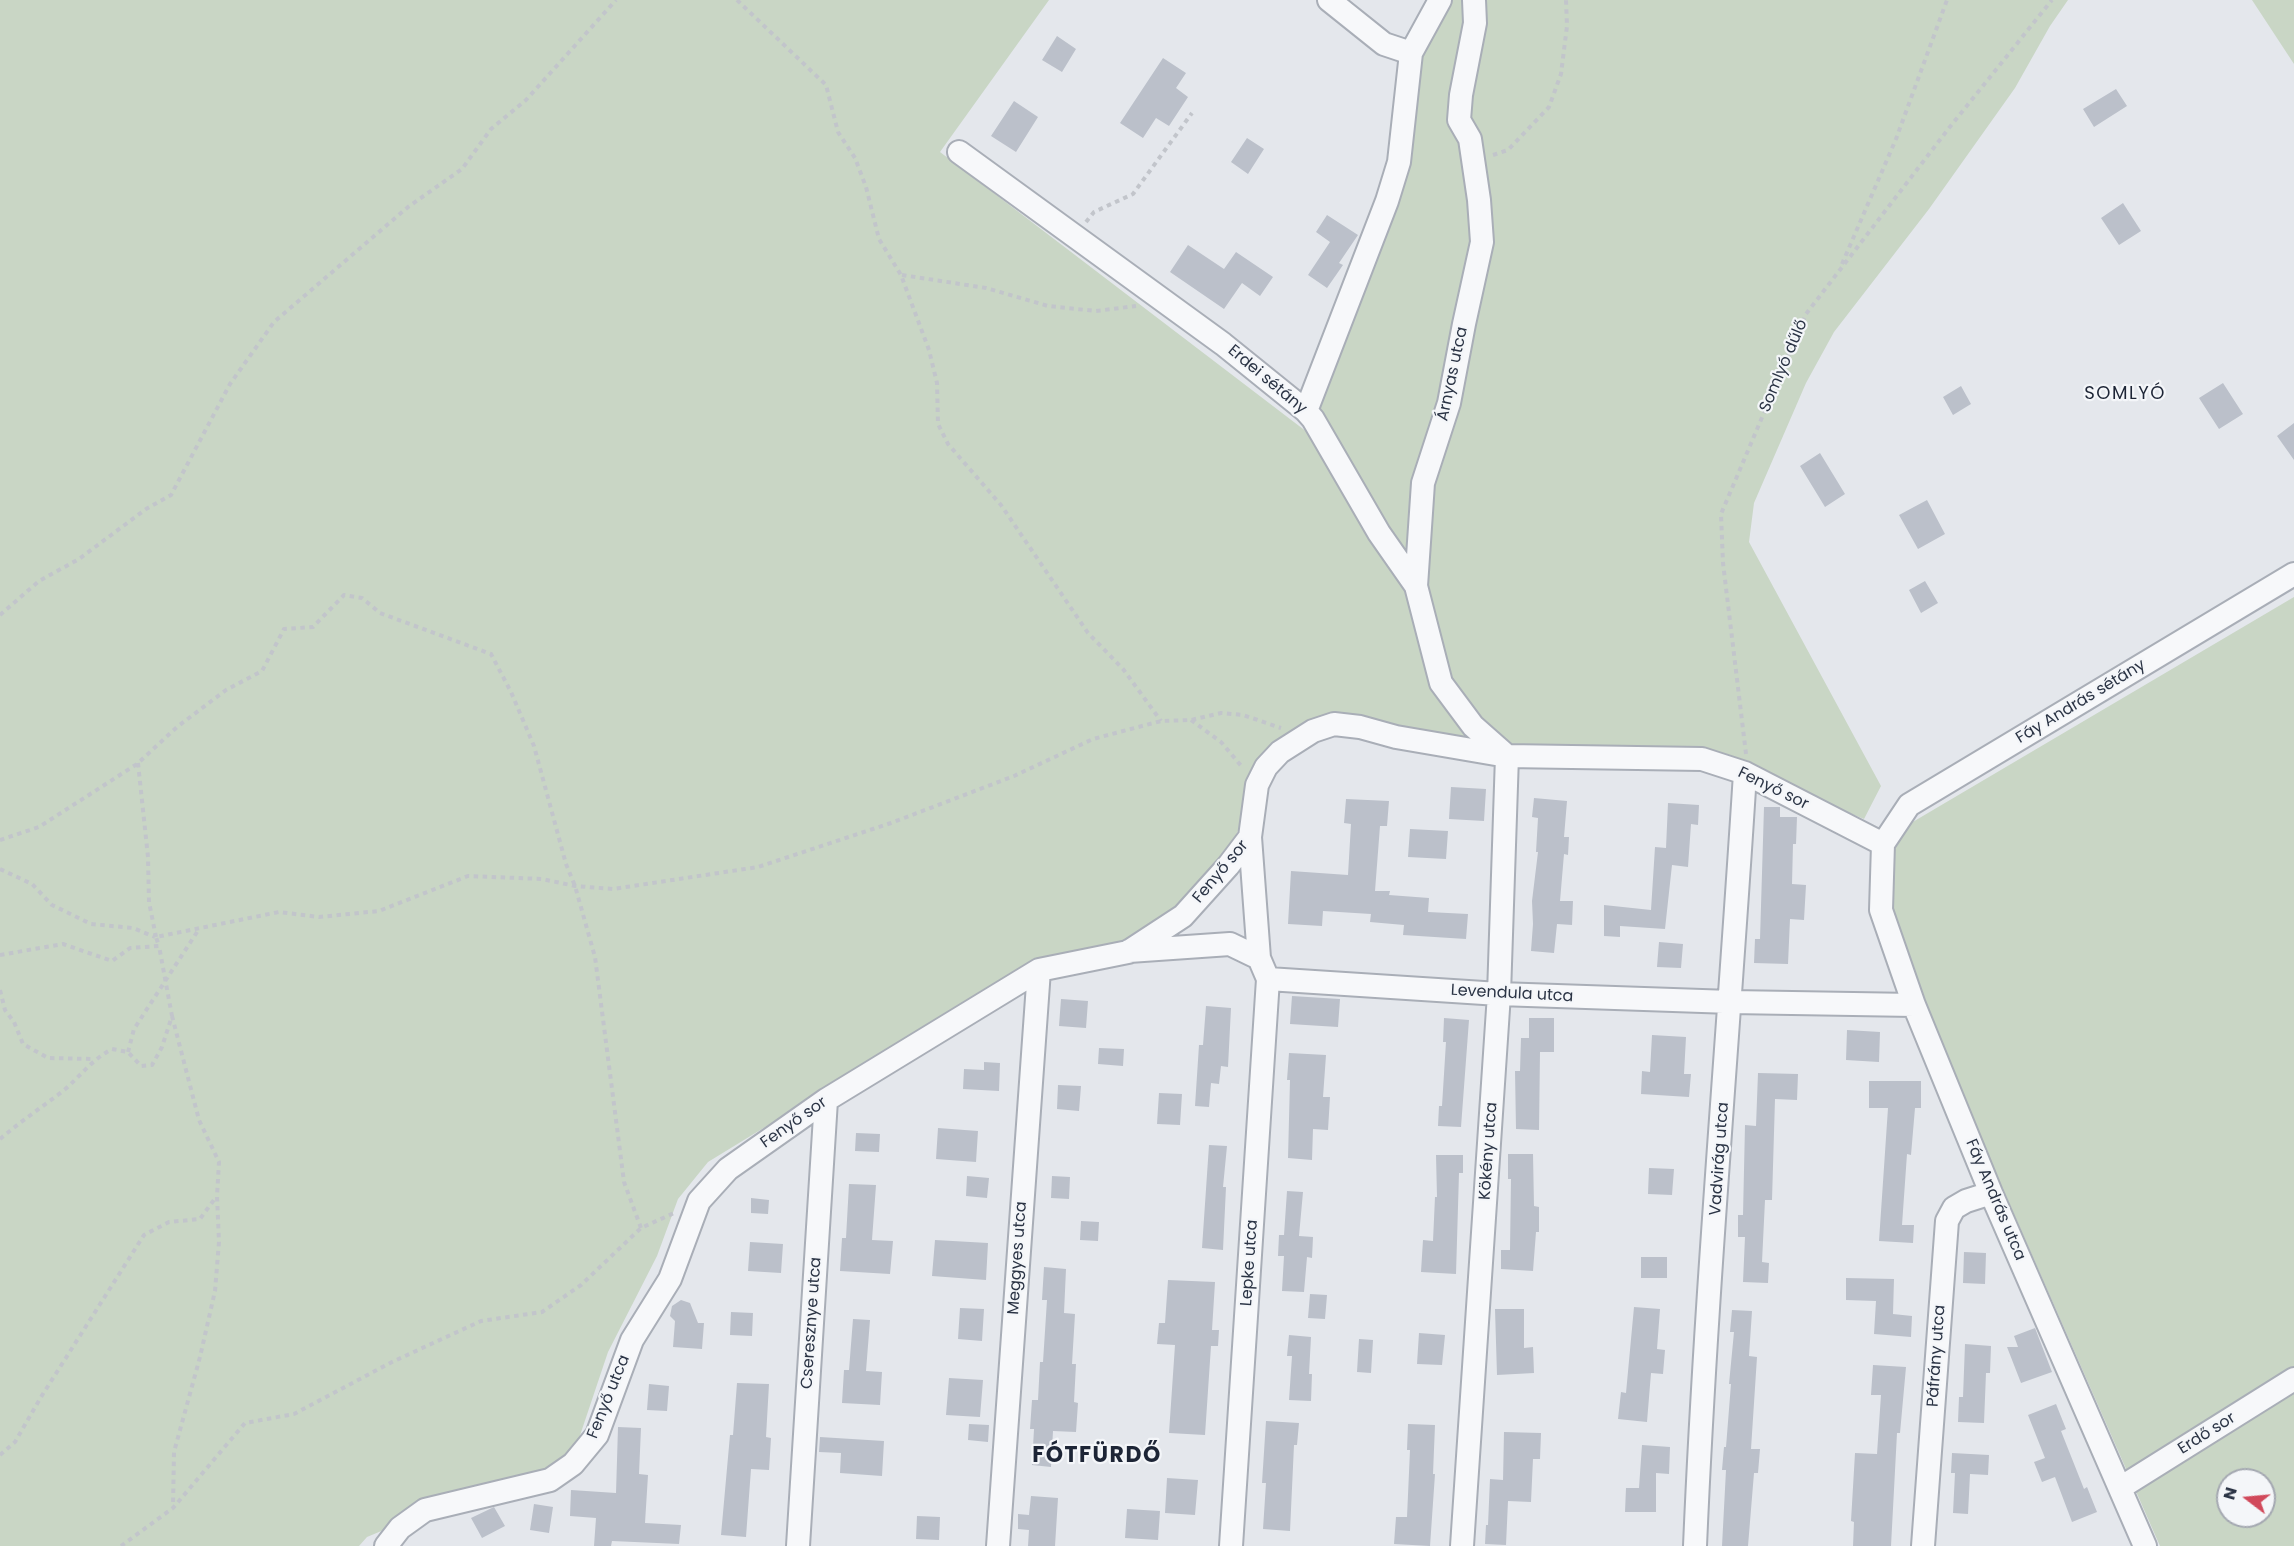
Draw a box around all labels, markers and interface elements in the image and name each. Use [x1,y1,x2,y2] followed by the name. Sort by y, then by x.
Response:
[1756,317,1812,415] street label: Somlyó dűlő
[1434,325,1472,423] street label: Árnyas utca
[1224,341,1310,419] street label: Erdei sétány
[2084,383,2166,405] district label: SOMLYÓ
[2013,656,2149,748] street label: Fáy András sétány
[1735,764,1811,814] street label: Fenyő sor
[1189,837,1253,907] street label: Fenyő sor
[1450,981,1574,1007] street label: Levendula utca
[757,1093,831,1153] street label: Fenyő sor
[1476,1101,1502,1201] street label: Kökény utca
[1706,1102,1734,1216] street label: Vadvirág utca
[1961,1136,2029,1264] street label: Fáy András utca
[1004,1201,1032,1315] street label: Meggyes utca
[1237,1219,1263,1307] street label: Lepke utca
[798,1256,826,1390] street label: Cseresznye utca
[1924,1304,1950,1408] street label: Páfrány utca
[584,1352,634,1442] street label: Fenyő utca
[2175,1409,2239,1459] street label: Erdő sor
[1032,1443,1162,1469] district label: FÓTFÜRDŐ
[2216,1468,2276,1528] north arrow
[2217,1484,2243,1502] text: N

